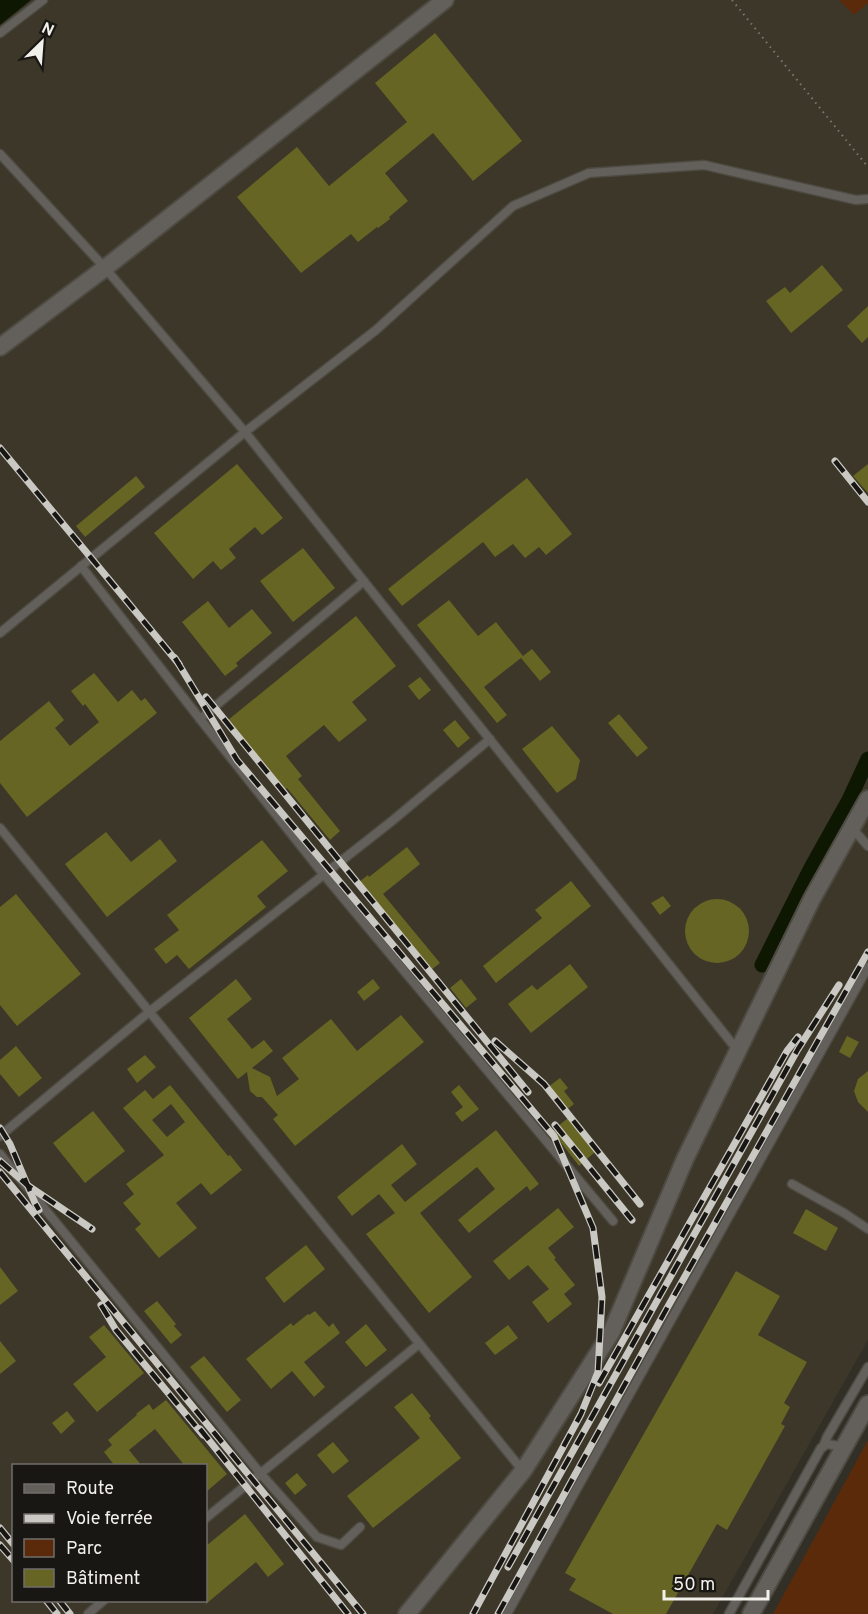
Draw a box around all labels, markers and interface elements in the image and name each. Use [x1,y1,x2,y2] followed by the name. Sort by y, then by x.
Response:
[12,12,72,72] north arrow
[38,19,57,42] text: N
[12,1464,207,1602] legend
[66,1478,114,1501] text: Route
[66,1508,153,1531] text: Voie ferrée
[66,1538,102,1561] text: Parc
[664,1563,768,1601] scale bar
[66,1568,140,1591] text: Bâtiment
[673,1574,715,1597] text: 50 m

